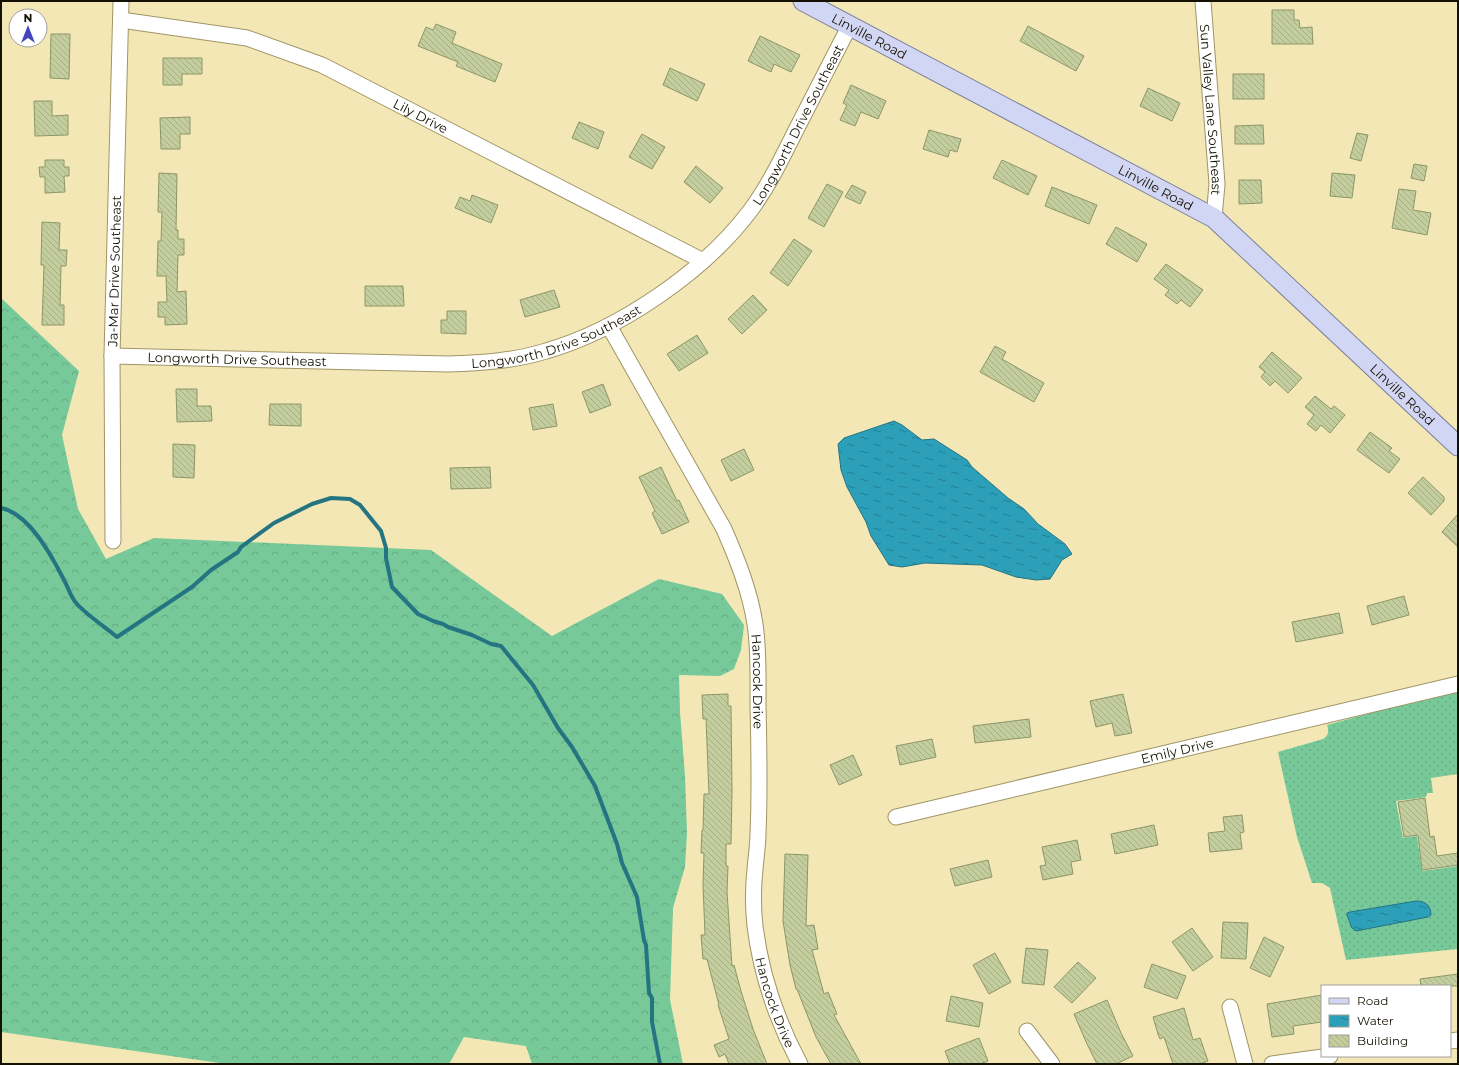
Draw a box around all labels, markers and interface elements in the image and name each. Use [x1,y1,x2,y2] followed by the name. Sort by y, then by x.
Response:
[8,8,48,48] north arrow
[829,10,910,62] street label: Linville Road
[24,11,32,25] text: N
[1197,24,1225,196] street label: Sun Valley Lane Southeast
[749,42,847,208] street label: Longworth Drive Southeast
[391,95,451,136] street label: Lily Drive
[1116,161,1196,214] street label: Linville Road
[104,195,124,348] street label: Ja-Mar Drive Southeast
[471,301,644,371] street label: Longworth Drive Southeast
[147,349,327,369] street label: Longworth Drive Southeast
[1367,360,1438,428] street label: Linville Road
[748,633,767,729] street label: Hancock Drive
[1139,734,1215,767] street label: Emily Drive
[752,955,798,1050] street label: Hancock Drive
[1321,985,1451,1057] legend
[1357,993,1388,1008] text: Road
[1357,1013,1394,1028] text: Water
[1357,1033,1408,1048] text: Building

